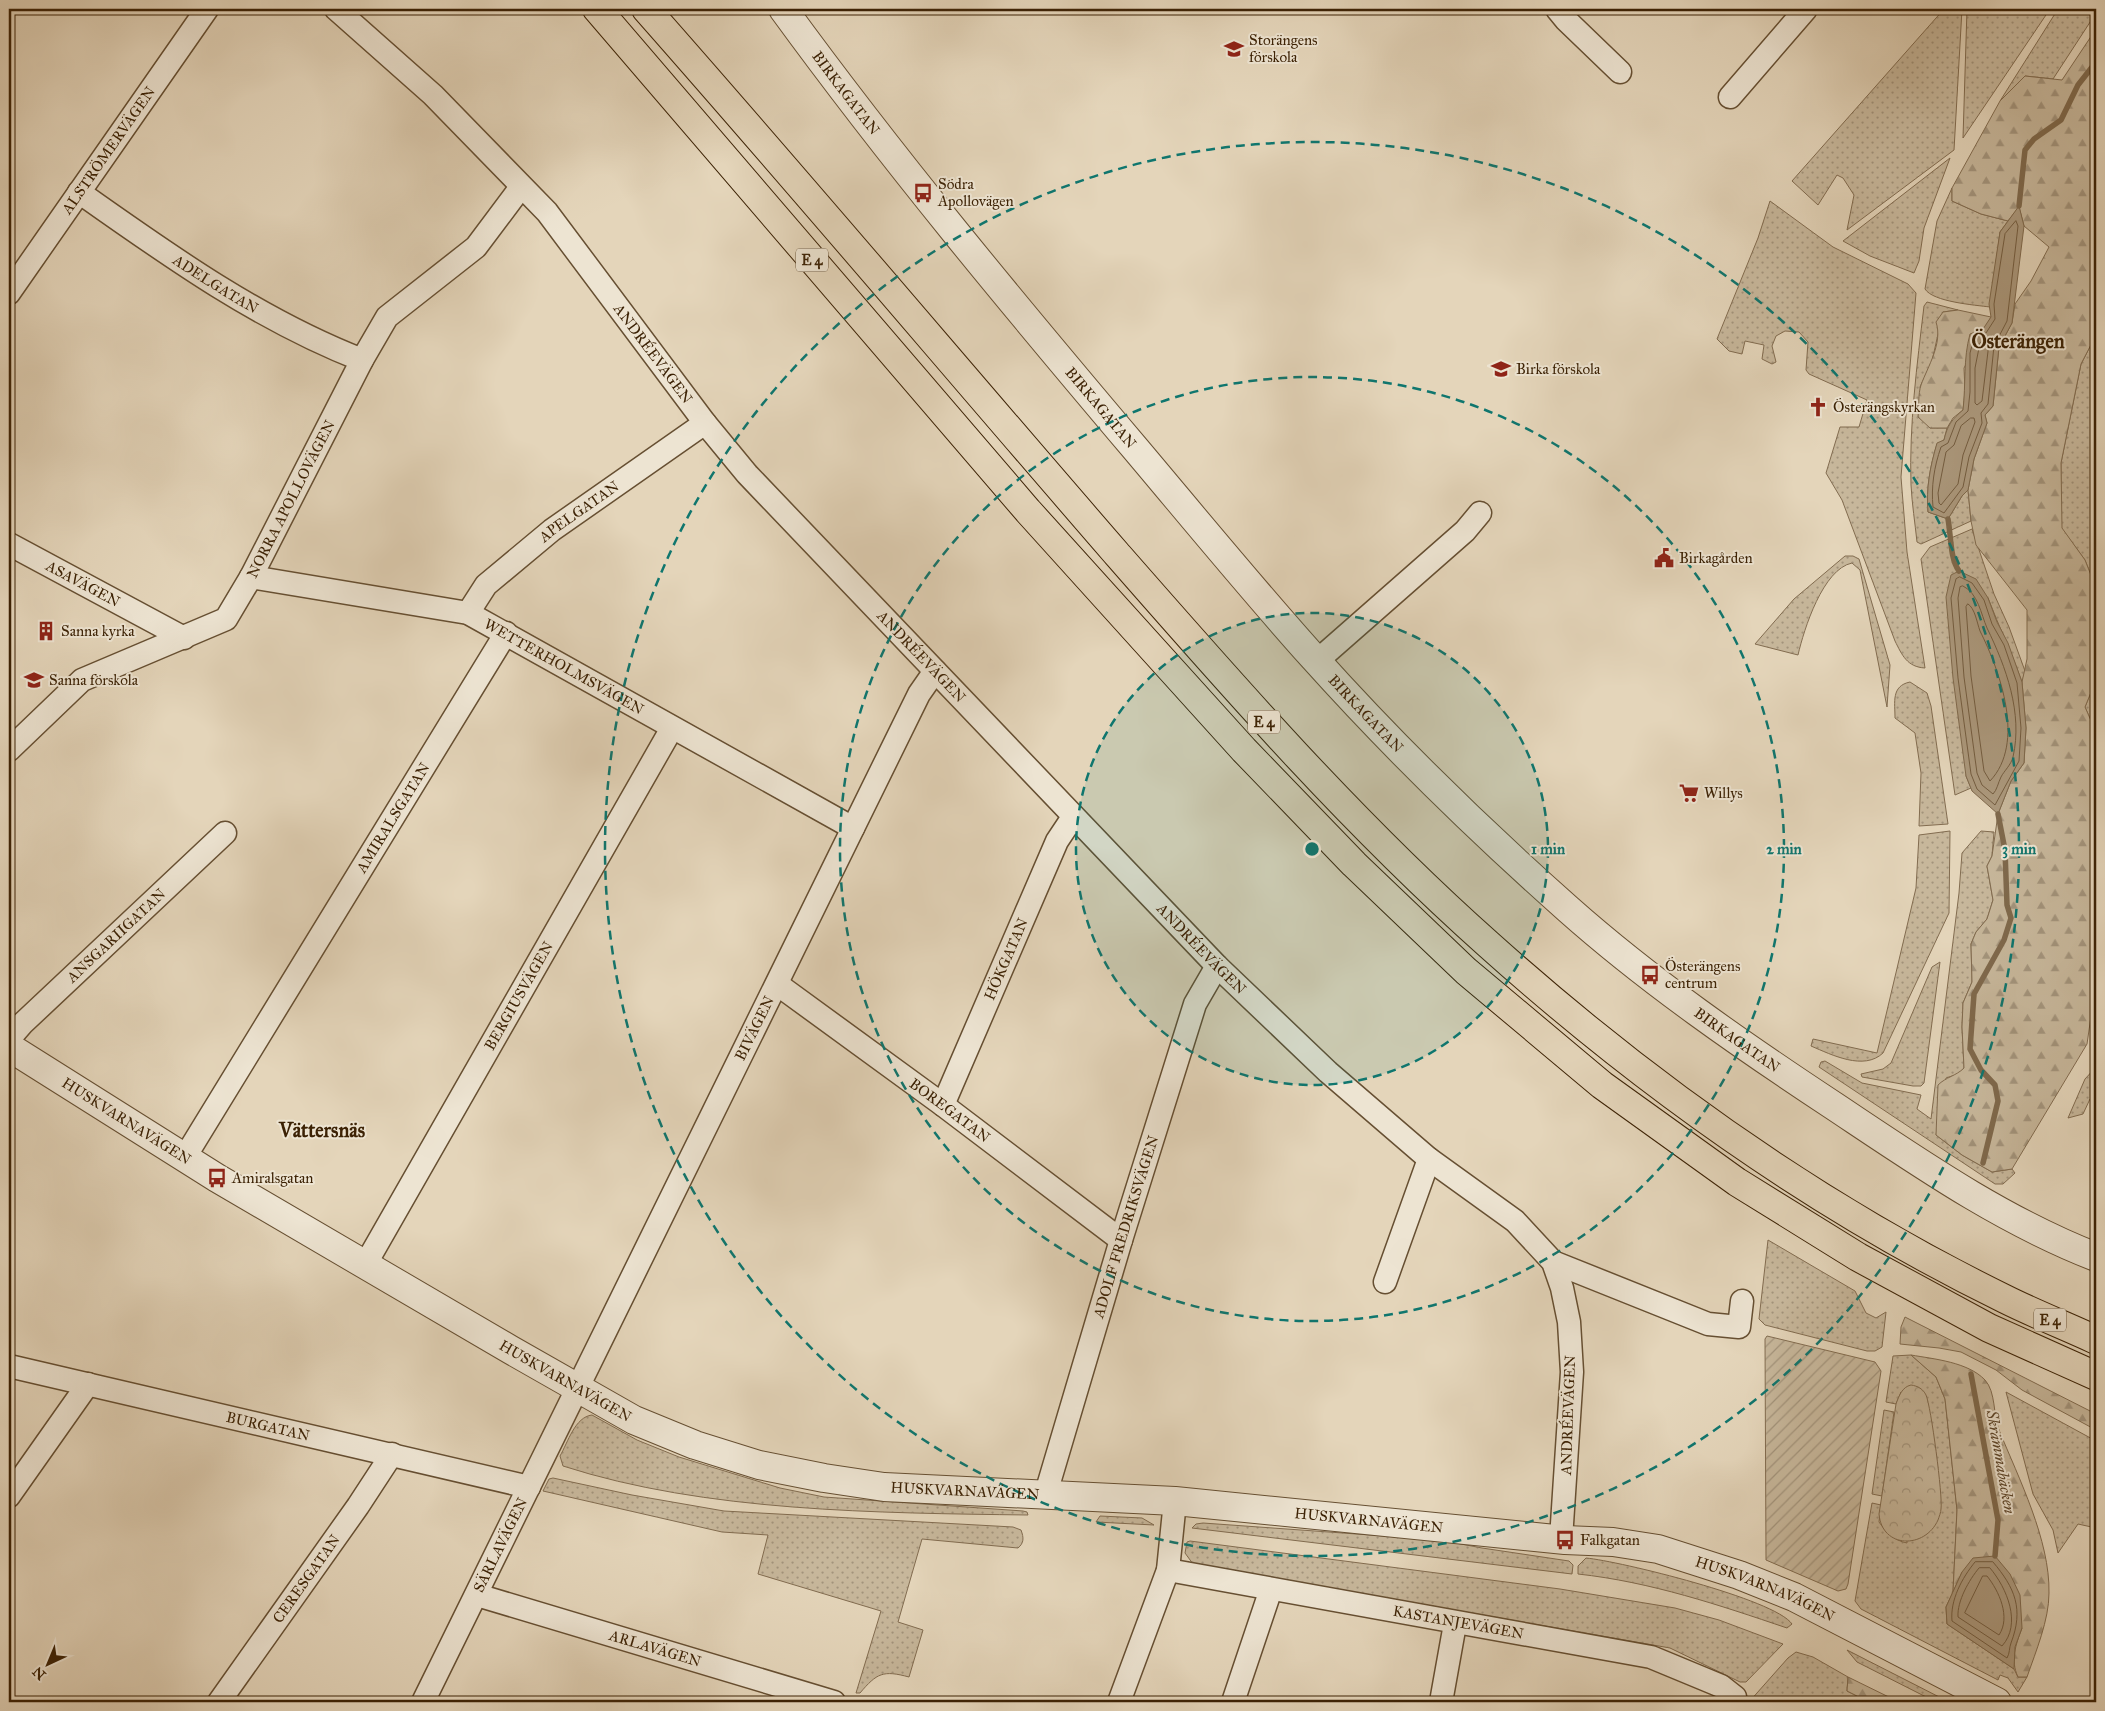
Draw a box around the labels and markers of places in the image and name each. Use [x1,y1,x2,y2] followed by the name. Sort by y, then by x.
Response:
[1249,31,1317,66] place label: Storängens förskola
[1223,38,1245,60] school or university icon: Storängens förskola
[937,175,1014,210] place label: Södra Apollovägen
[912,182,934,204] bus stop icon: Södra Apollovägen
[1490,358,1512,380] school or university icon: Birka förskola
[1516,360,1601,378] place label: Birka förskola
[1807,396,1829,418] church icon: Österängskyrkan
[1833,397,1935,416] place label: Österängskyrkan
[1653,547,1675,569] public building icon: Birkagården
[1679,549,1753,567] place label: Birkagården
[35,620,57,642] building icon: Sanna kyrka
[61,622,135,640] place label: Sanna kyrka
[23,669,45,691] school or university icon: Sanna förskola
[49,671,139,689] place label: Sanna förskola
[1678,782,1700,804] supermarket icon: Willys
[1704,784,1743,802] place label: Willys
[1303,840,1321,858] centre of rings
[1665,956,1740,992] place label: Österängens centrum
[1639,964,1661,986] bus stop icon: Österängens centrum
[206,1167,228,1189] bus stop icon: Amiralsgatan
[231,1169,313,1187] place label: Amiralsgatan
[1554,1529,1576,1551] bus stop icon: Falkgatan
[1580,1531,1640,1549] place label: Falkgatan

